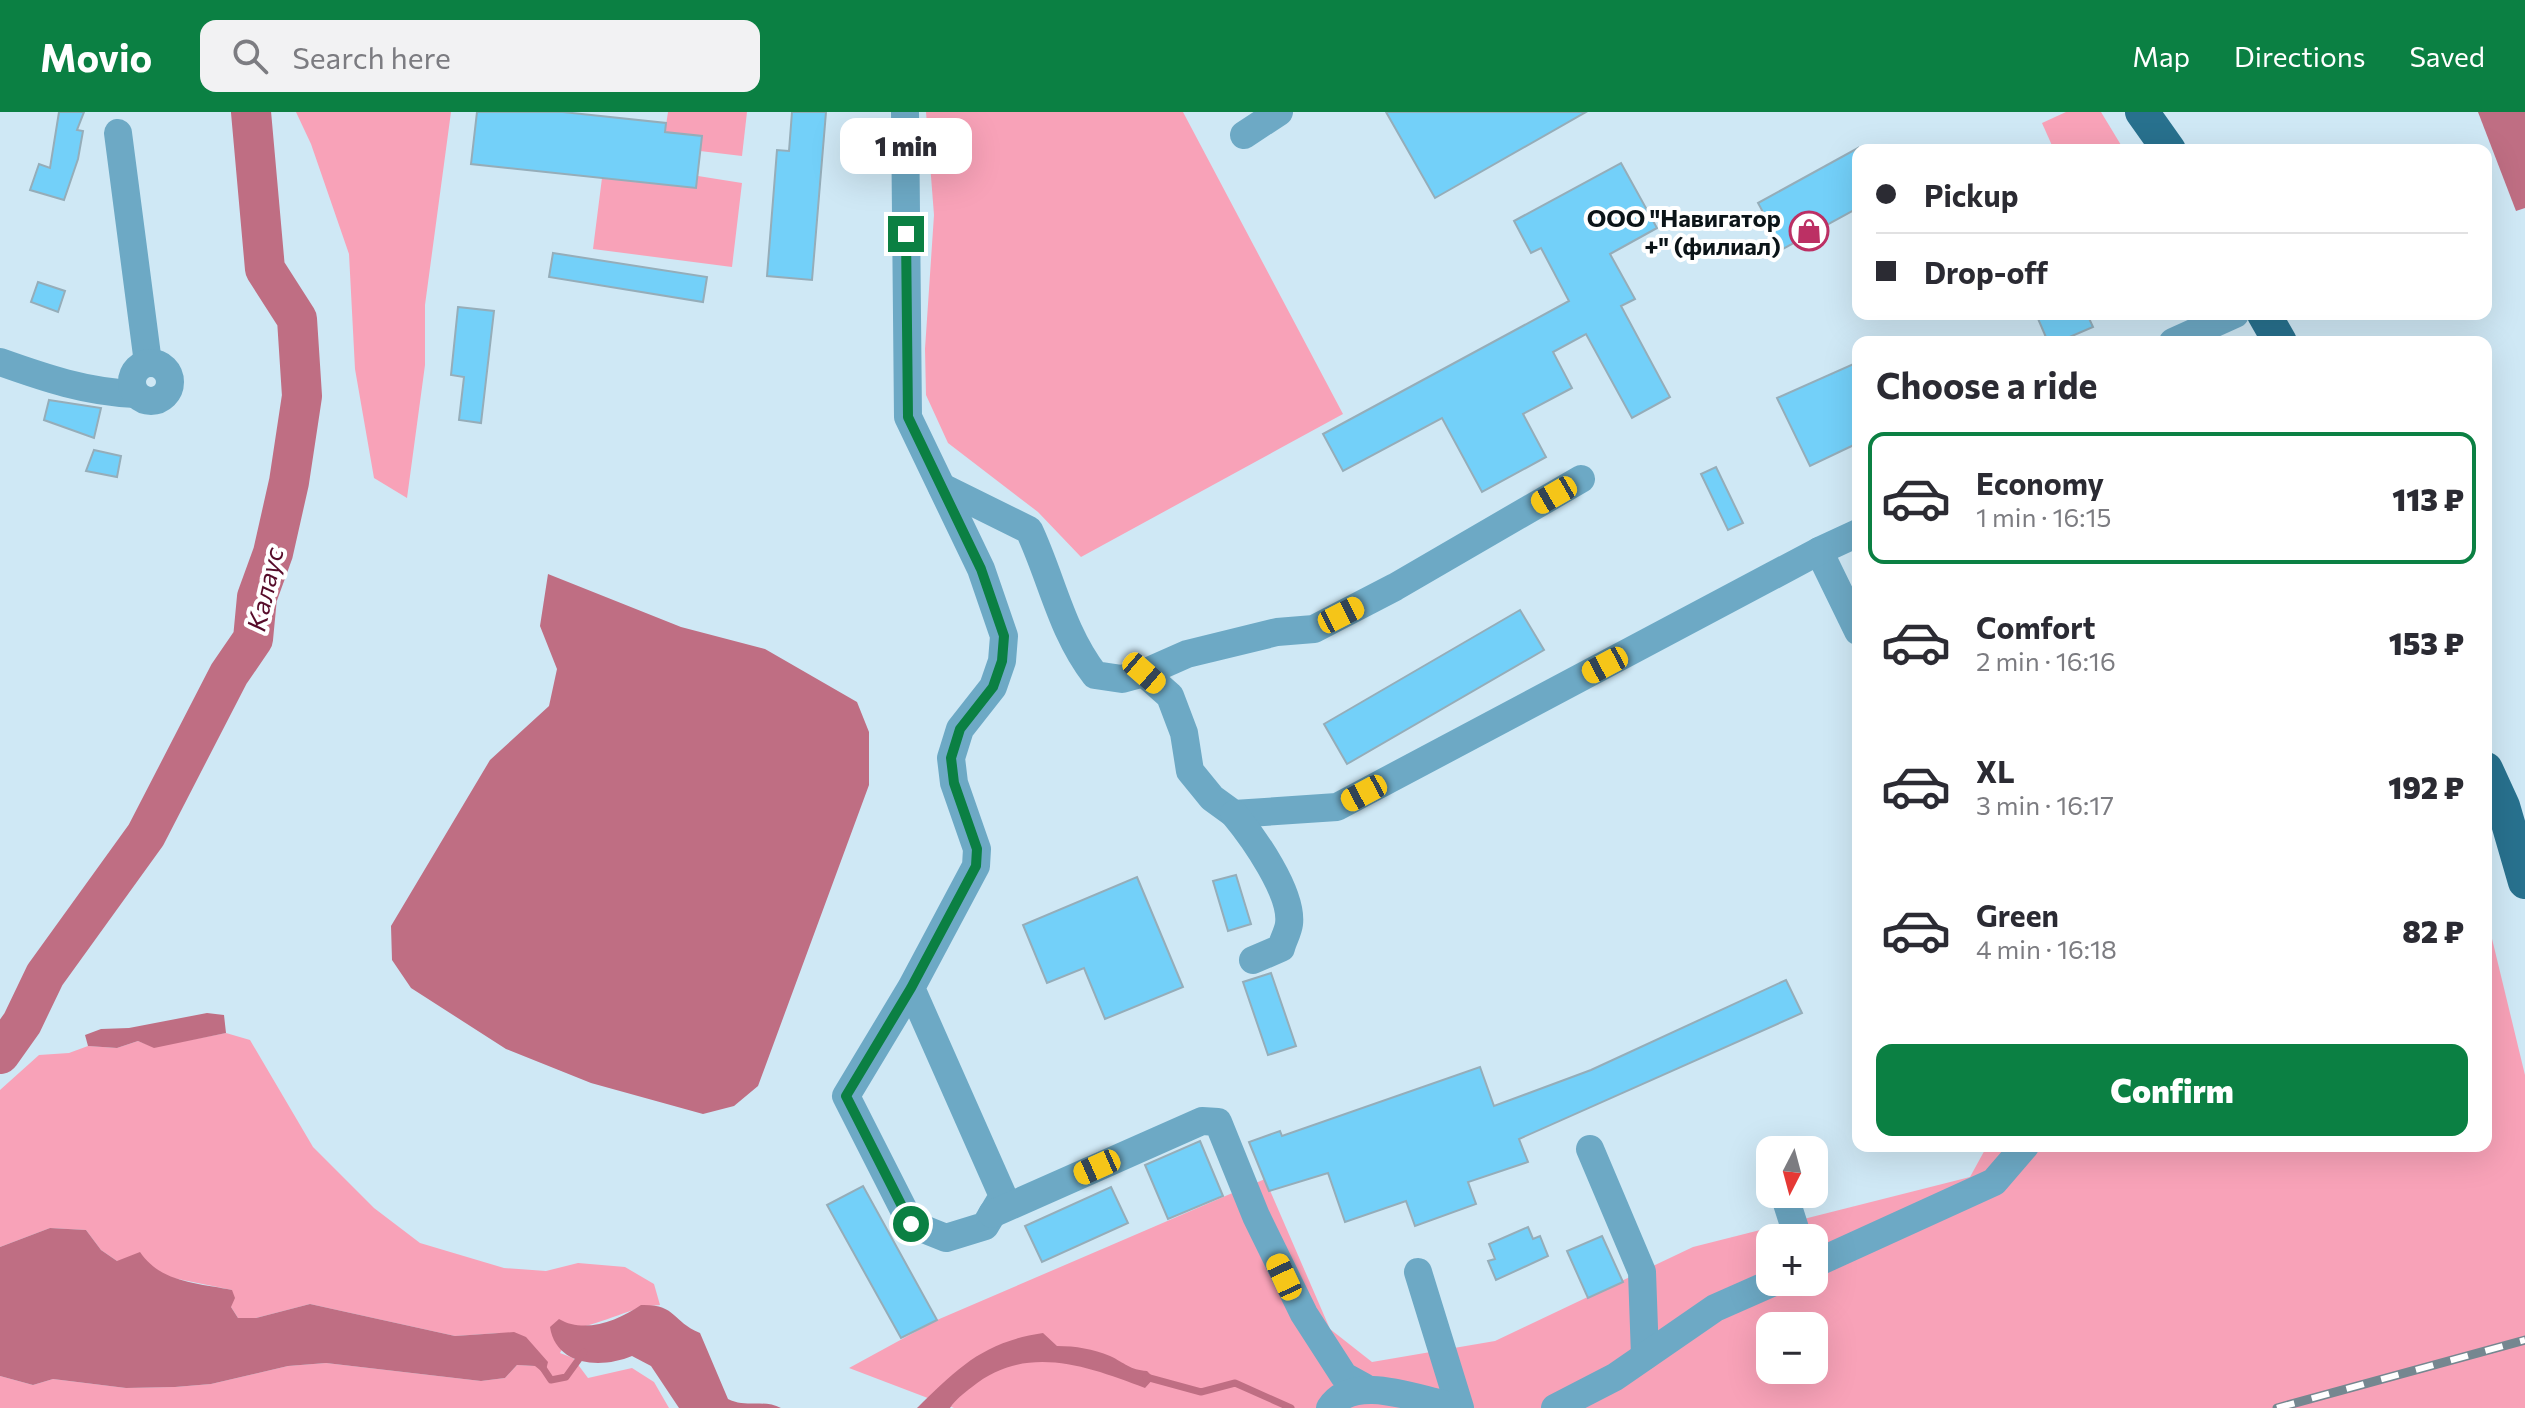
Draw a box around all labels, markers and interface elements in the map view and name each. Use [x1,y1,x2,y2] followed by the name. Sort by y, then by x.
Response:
[200,20,760,92] search box
[40,33,152,80] text: Movio
[228,34,272,78] icon: search
[292,38,451,75] text: Search here
[2132,39,2190,73] text: Map
[2234,39,2365,73] text: Directions
[2409,39,2485,73] text: Saved
[840,118,972,174] callout: 1 min
[875,130,937,161] text: 1 min
[1924,176,2018,213] text: Pickup
[1587,203,1781,260] place label: ООО "Навигатор +" (филиал)
[1788,210,1830,252] shop icon: ООО "Навигатор +" (филиал)
[888,216,924,252] route end
[1924,253,2048,290] text: Drop-off
[1876,362,2097,406] text: Choose a ride
[1880,462,1952,534] icon: car
[1976,464,2104,501] text: Economy
[1527,473,1581,517] car
[2392,480,2464,517] text: 113 ₽
[1976,501,2112,532] text: 1 min · 16:15
[239,544,289,634] water label: Калаус
[1314,593,1368,637] car
[1880,606,1952,678] icon: car
[1976,608,2095,645] text: Comfort
[2389,624,2464,661] text: 153 ₽
[1578,643,1632,687] car
[1976,645,2116,676] text: 2 min · 16:16
[1118,648,1170,698] car
[1880,750,1952,822] icon: car
[1976,752,2015,789] text: XL
[2388,768,2464,805] text: 192 ₽
[1337,771,1391,815] car
[1976,789,2114,820] text: 3 min · 16:17
[1880,894,1952,966] icon: car
[1976,896,2059,933] text: Green
[2402,912,2464,949] text: 82 ₽
[1976,933,2117,964] text: 4 min · 16:18
[1876,1044,2468,1136] button: Confirm
[1756,1136,1828,1208] north arrow
[1756,1136,1828,1384] map controls
[1070,1146,1124,1188] car
[893,1206,929,1242] route start
[1756,1224,1828,1296] button: +
[1263,1250,1305,1304] car
[1756,1312,1828,1384] button: −

